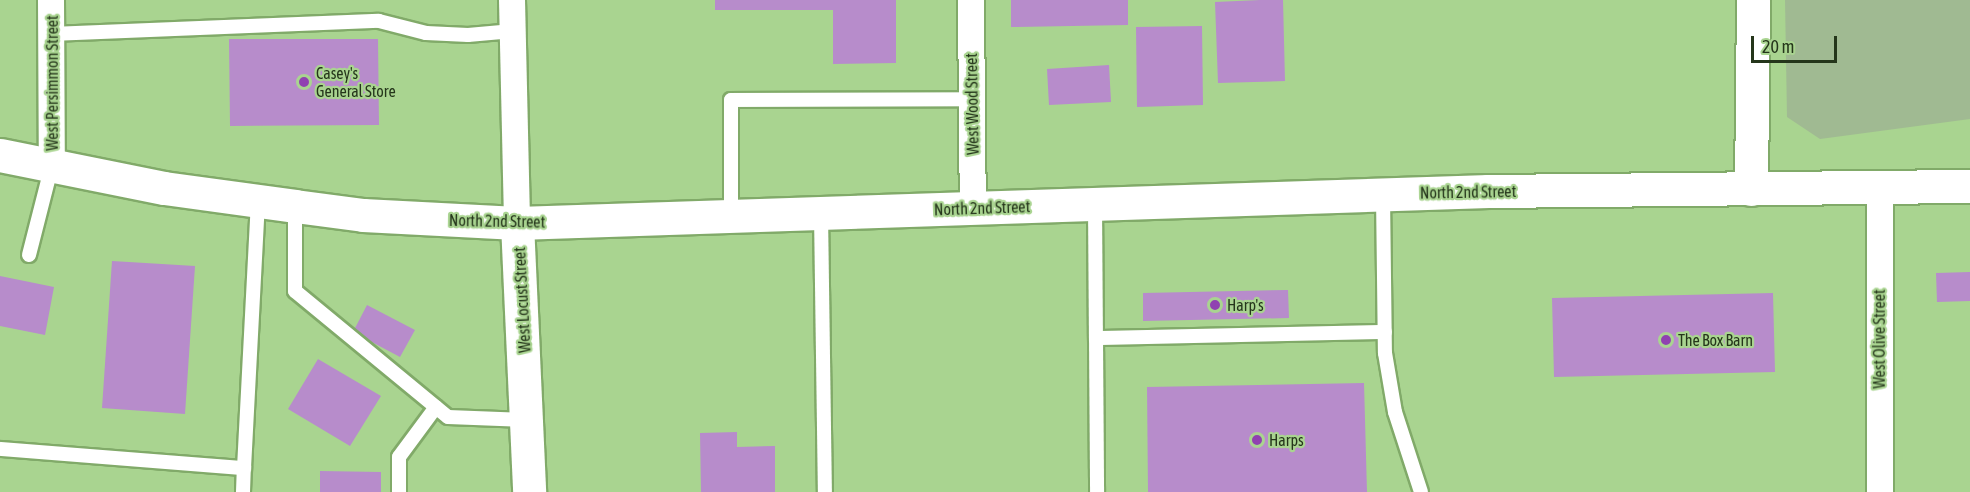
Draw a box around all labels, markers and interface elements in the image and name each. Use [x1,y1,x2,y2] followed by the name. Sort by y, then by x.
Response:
[42,15,62,151] street label: West Persimmon Street
[1754,24,1840,62] scale bar
[1762,36,1794,57] text: 20 m
[962,53,982,155] street label: West Wood Street
[316,63,396,101] place label: Casey's General Store
[297,75,311,89] marker: Casey's General Store
[1420,182,1516,202] street label: North 2nd Street
[934,197,1030,219] street label: North 2nd Street
[449,211,545,231] street label: North 2nd Street
[510,247,534,353] street label: West Locust Street
[1869,289,1889,389] street label: West Olive Street
[1227,295,1264,315] place label: Harp's
[1208,298,1222,312] marker: Harp's
[1678,330,1753,350] place label: The Box Barn
[1659,333,1673,347] marker: The Box Barn
[1269,430,1304,450] place label: Harps
[1250,433,1264,447] marker: Harps

